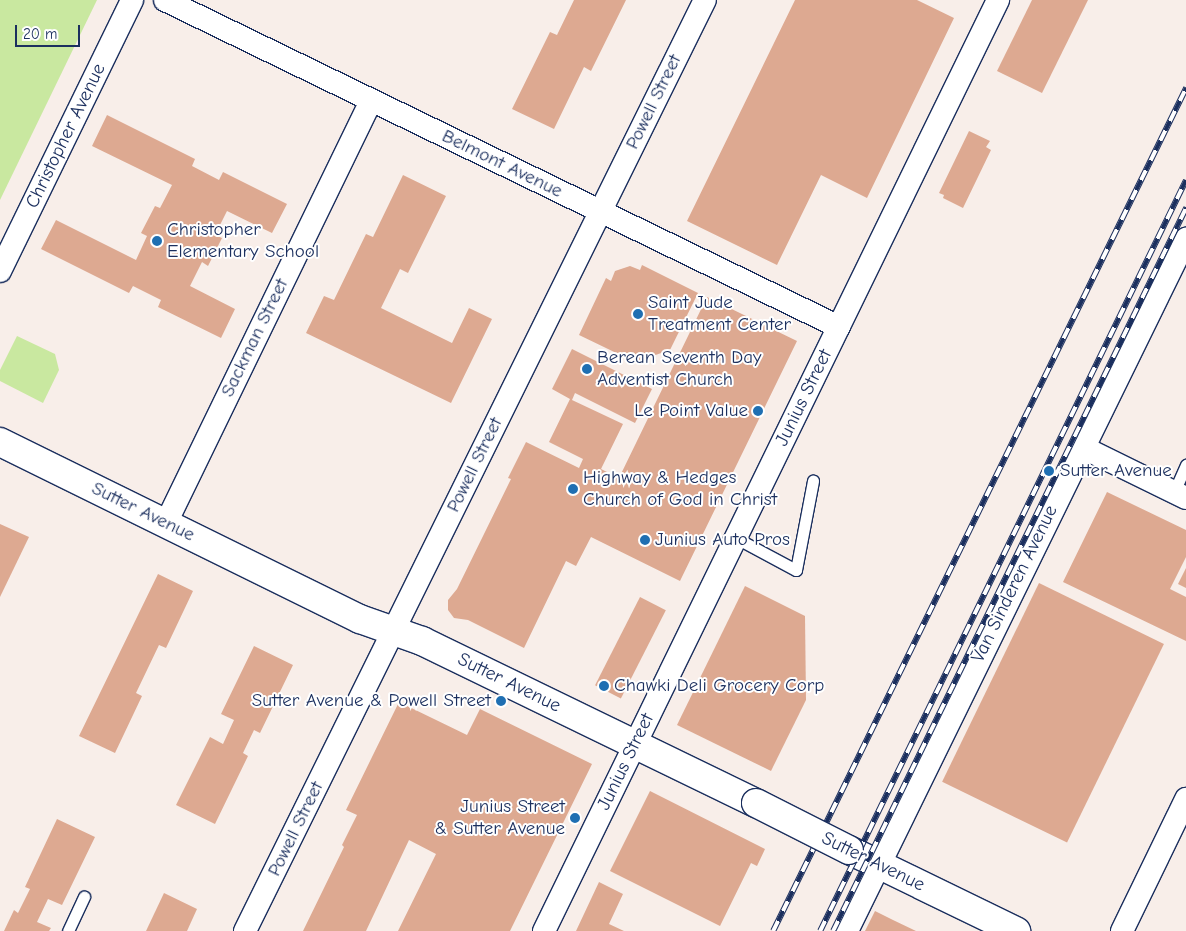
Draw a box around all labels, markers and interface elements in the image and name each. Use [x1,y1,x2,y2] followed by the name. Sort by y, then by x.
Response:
[18,15,82,47] scale bar
[23,25,57,43] text: 20 m
[621,51,687,153] street label: Powell Street
[21,60,111,212] street label: Christopher Avenue
[438,125,566,203] street label: Belmont Avenue
[167,219,319,263] place label: Christopher Elementary School
[151,235,163,247] marker: Christopher Elementary School
[217,275,293,401] street label: Sackman Street
[648,292,791,336] place label: Saint Jude Treatment Center
[632,308,644,320] marker: Saint Jude Treatment Center
[771,346,837,450] street label: Junius Street
[597,347,761,391] place label: Berean Seventh Day Adventist Church
[581,363,593,375] marker: Berean Seventh Day Adventist Church
[634,400,748,422] place label: Le Point Value
[752,405,764,417] marker: Le Point Value
[442,414,508,516] street label: Powell Street
[1060,460,1172,482] place label: Sutter Avenue
[1042,464,1056,478] marker: Sutter Avenue
[583,467,777,511] place label: Highway & Hedges Church of God in Christ
[88,477,198,547] street label: Sutter Avenue
[567,483,579,495] marker: Highway & Hedges Church of God in Christ
[967,502,1063,666] street label: Van Sinderen Avenue
[655,529,790,551] place label: Junius Auto Pros
[639,534,651,546] marker: Junius Auto Pros
[454,648,564,718] street label: Sutter Avenue
[614,675,824,697] place label: Chawki Deli Grocery Corp
[598,680,610,692] marker: Chawki Deli Grocery Corp
[252,690,491,712] place label: Sutter Avenue & Powell Street
[495,695,507,707] marker: Sutter Avenue & Powell Street
[593,710,659,814] street label: Junius Street
[263,778,329,880] street label: Powell Street
[435,796,565,840] place label: Junius Street & Sutter Avenue
[569,812,581,824] marker: Junius Street & Sutter Avenue
[818,827,928,897] street label: Sutter Avenue

